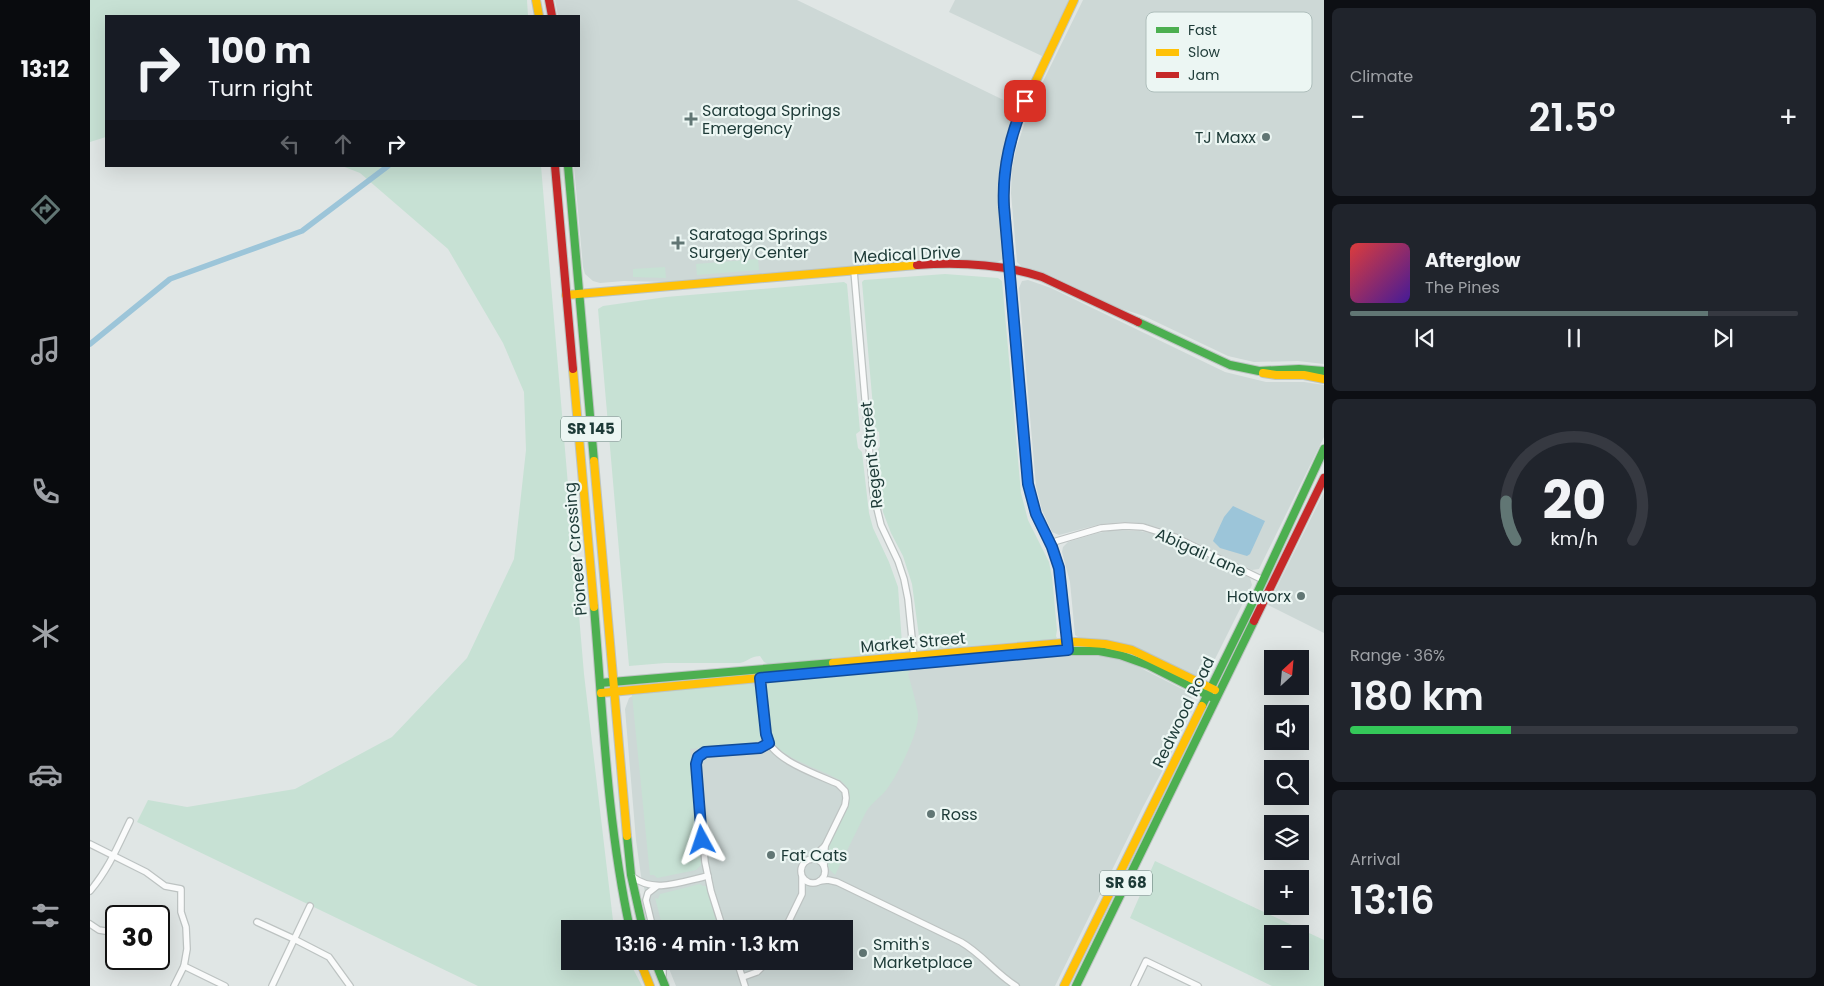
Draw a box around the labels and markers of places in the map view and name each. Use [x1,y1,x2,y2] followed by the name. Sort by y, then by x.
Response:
[1004,80,1046,122] pin
[702,99,840,140] place label: Saratoga Springs Emergency
[684,112,698,126] marker: Saratoga Springs Emergency
[1195,126,1256,149] place label: TJ Maxx
[1260,131,1272,143] marker: TJ Maxx
[689,223,827,264] place label: Saratoga Springs Surgery Center
[671,236,685,250] marker: Saratoga Springs Surgery Center
[1227,585,1291,608] place label: Hotworx
[1295,590,1307,602] marker: Hotworx
[941,803,978,826] place label: Ross
[925,808,937,820] marker: Ross
[781,844,847,867] place label: Fat Cats
[765,849,777,861] marker: Fat Cats
[873,933,973,974] place label: Smith's Marketplace
[857,947,869,959] marker: Smith's Marketplace

